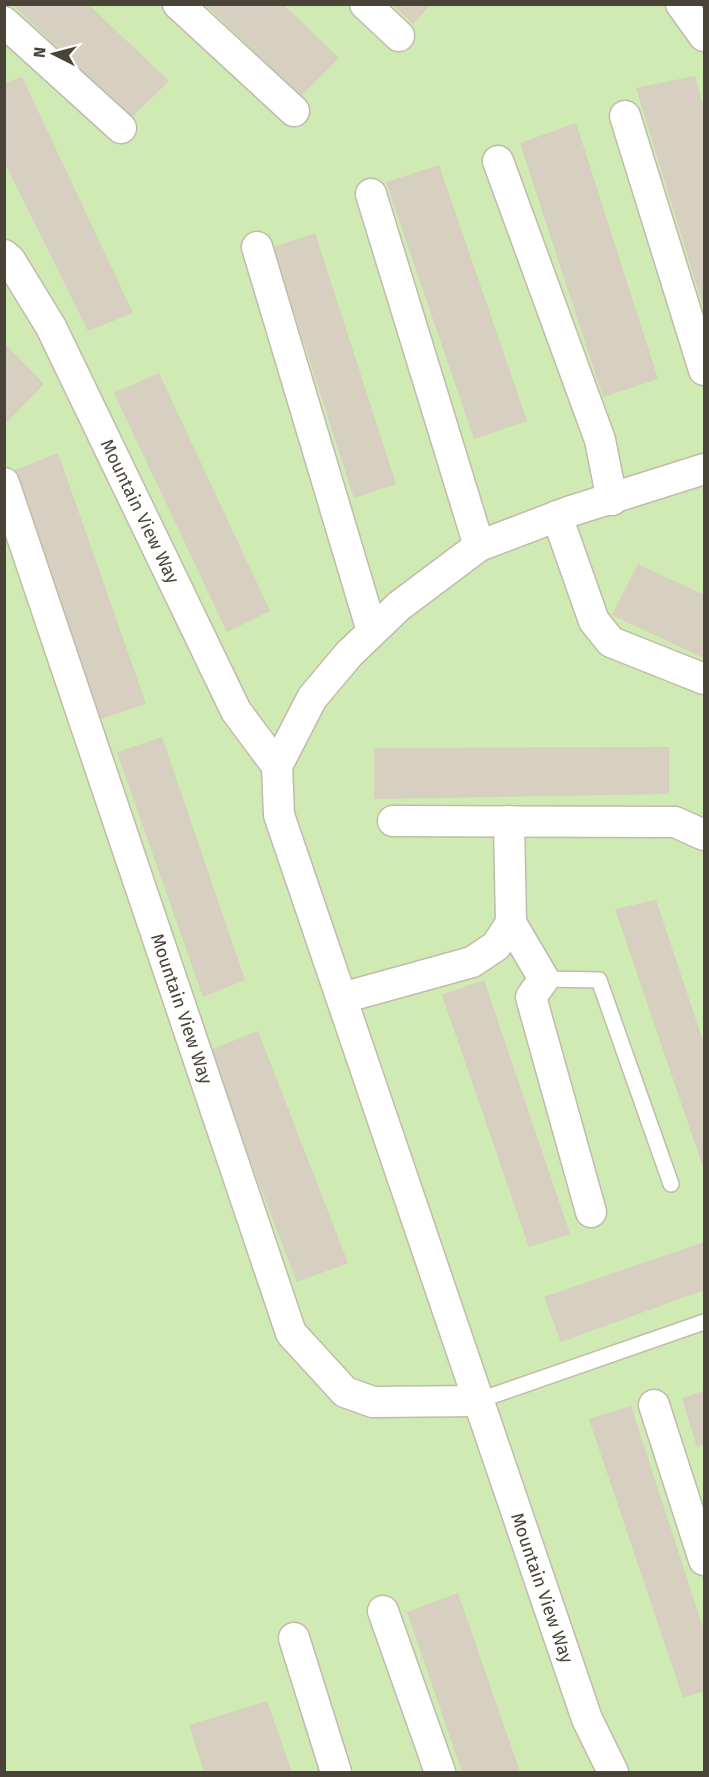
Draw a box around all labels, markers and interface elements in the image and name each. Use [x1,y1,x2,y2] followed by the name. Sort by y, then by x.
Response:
[24,24,84,84] north arrow
[30,46,50,59] text: N
[96,436,184,587] street label: Mountain View Way
[146,931,217,1087] street label: Mountain View Way
[506,1510,578,1666] street label: Mountain View Way

